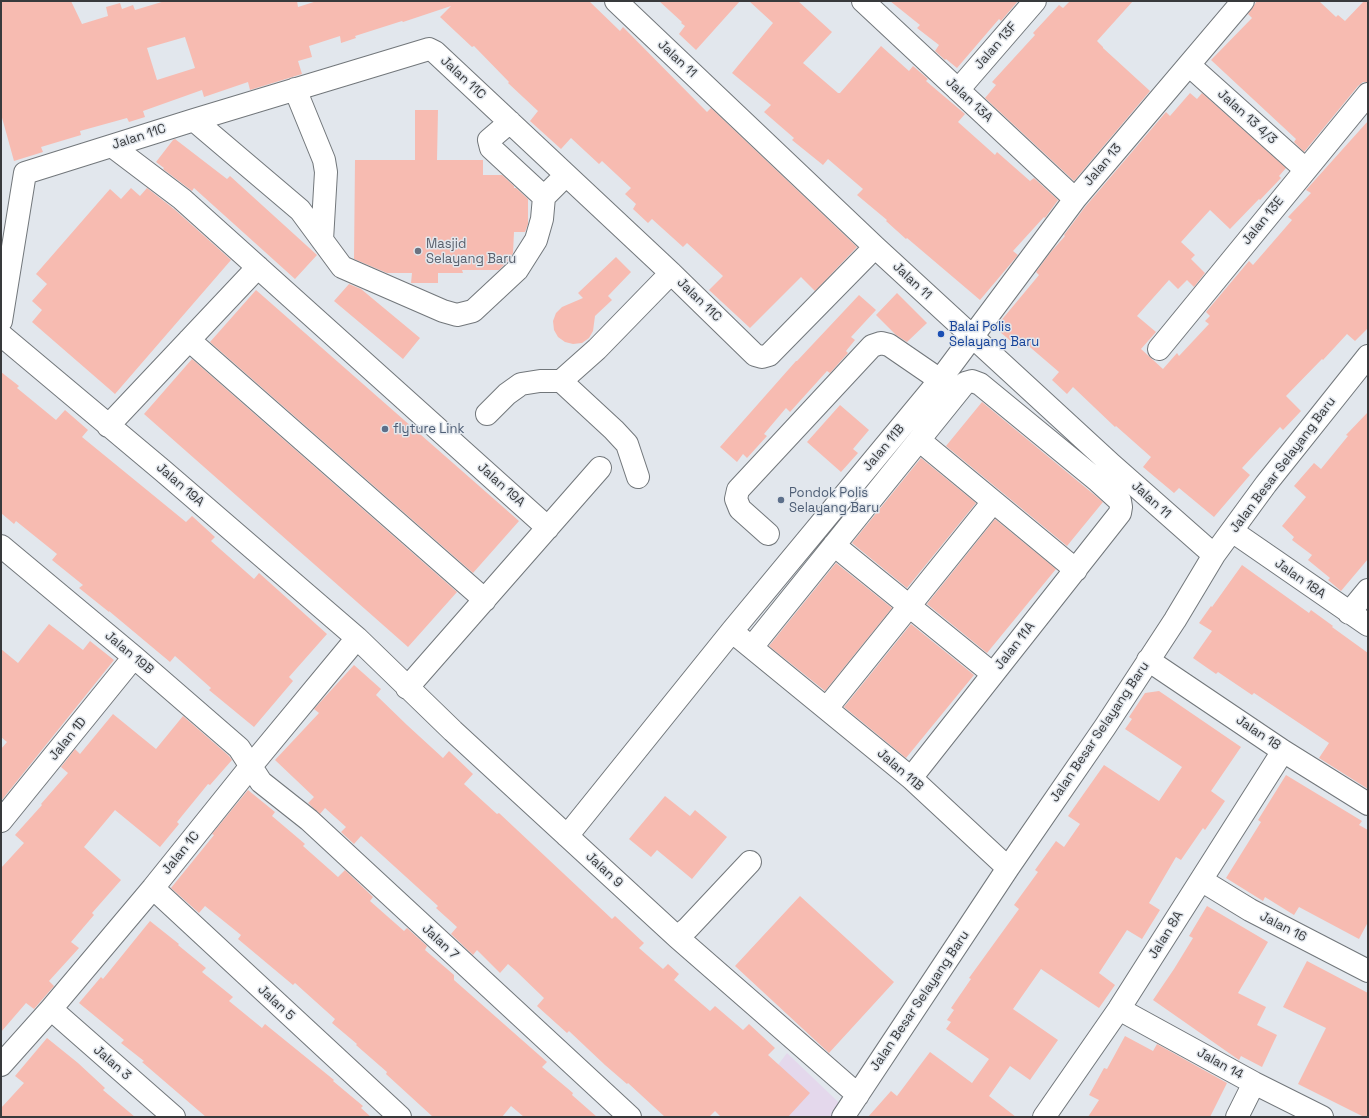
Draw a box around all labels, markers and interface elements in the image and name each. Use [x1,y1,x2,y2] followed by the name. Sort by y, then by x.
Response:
[971,19,1021,73] street label: Jalan 13F
[654,37,700,81] street label: Jalan 11
[437,53,489,103] street label: Jalan 11C
[942,74,996,126] street label: Jalan 13A
[1214,86,1280,148] street label: Jalan 13 4/3
[110,121,168,153] street label: Jalan 11C
[1081,141,1125,189] street label: Jalan 13
[1239,194,1287,248] street label: Jalan 13E
[426,236,516,267] place label: Masjid Selayang Baru
[413,246,423,256] marker: Masjid Selayang Baru
[889,259,935,303] street label: Jalan 11
[673,275,725,325] street label: Jalan 11C
[949,319,1039,350] place label: Balai Polis Selayang Baru
[936,329,946,339] marker: Balai Polis Selayang Baru
[1227,394,1339,536] street label: Jalan Besar Selayang Baru
[393,421,464,437] place label: flyture Link
[860,421,908,475] street label: Jalan 11B
[380,424,390,434] marker: flyture Link
[153,460,207,510] street label: Jalan 19A
[474,460,528,510] street label: Jalan 19A
[1128,478,1174,522] street label: Jalan 11
[789,485,879,516] place label: Pondok Polis Selayang Baru
[776,495,786,505] marker: Pondok Polis Selayang Baru
[1272,556,1328,602] street label: Jalan 18A
[992,619,1038,673] street label: Jalan 11A
[101,628,157,678] street label: Jalan 19B
[1047,659,1153,805] street label: Jalan Besar Selayang Baru
[1233,712,1283,754] street label: Jalan 18
[46,714,90,764] street label: Jalan 1D
[874,746,926,794] street label: Jalan 11B
[159,828,203,878] street label: Jalan 1C
[582,849,626,891] street label: Jalan 9
[1145,908,1187,962] street label: Jalan 8A
[1257,909,1309,945] street label: Jalan 16
[419,921,461,963] street label: Jalan 7
[867,928,973,1074] street label: Jalan Besar Selayang Baru
[254,982,298,1024] street label: Jalan 5
[90,1042,134,1084] street label: Jalan 3
[1194,1045,1246,1083] street label: Jalan 14

